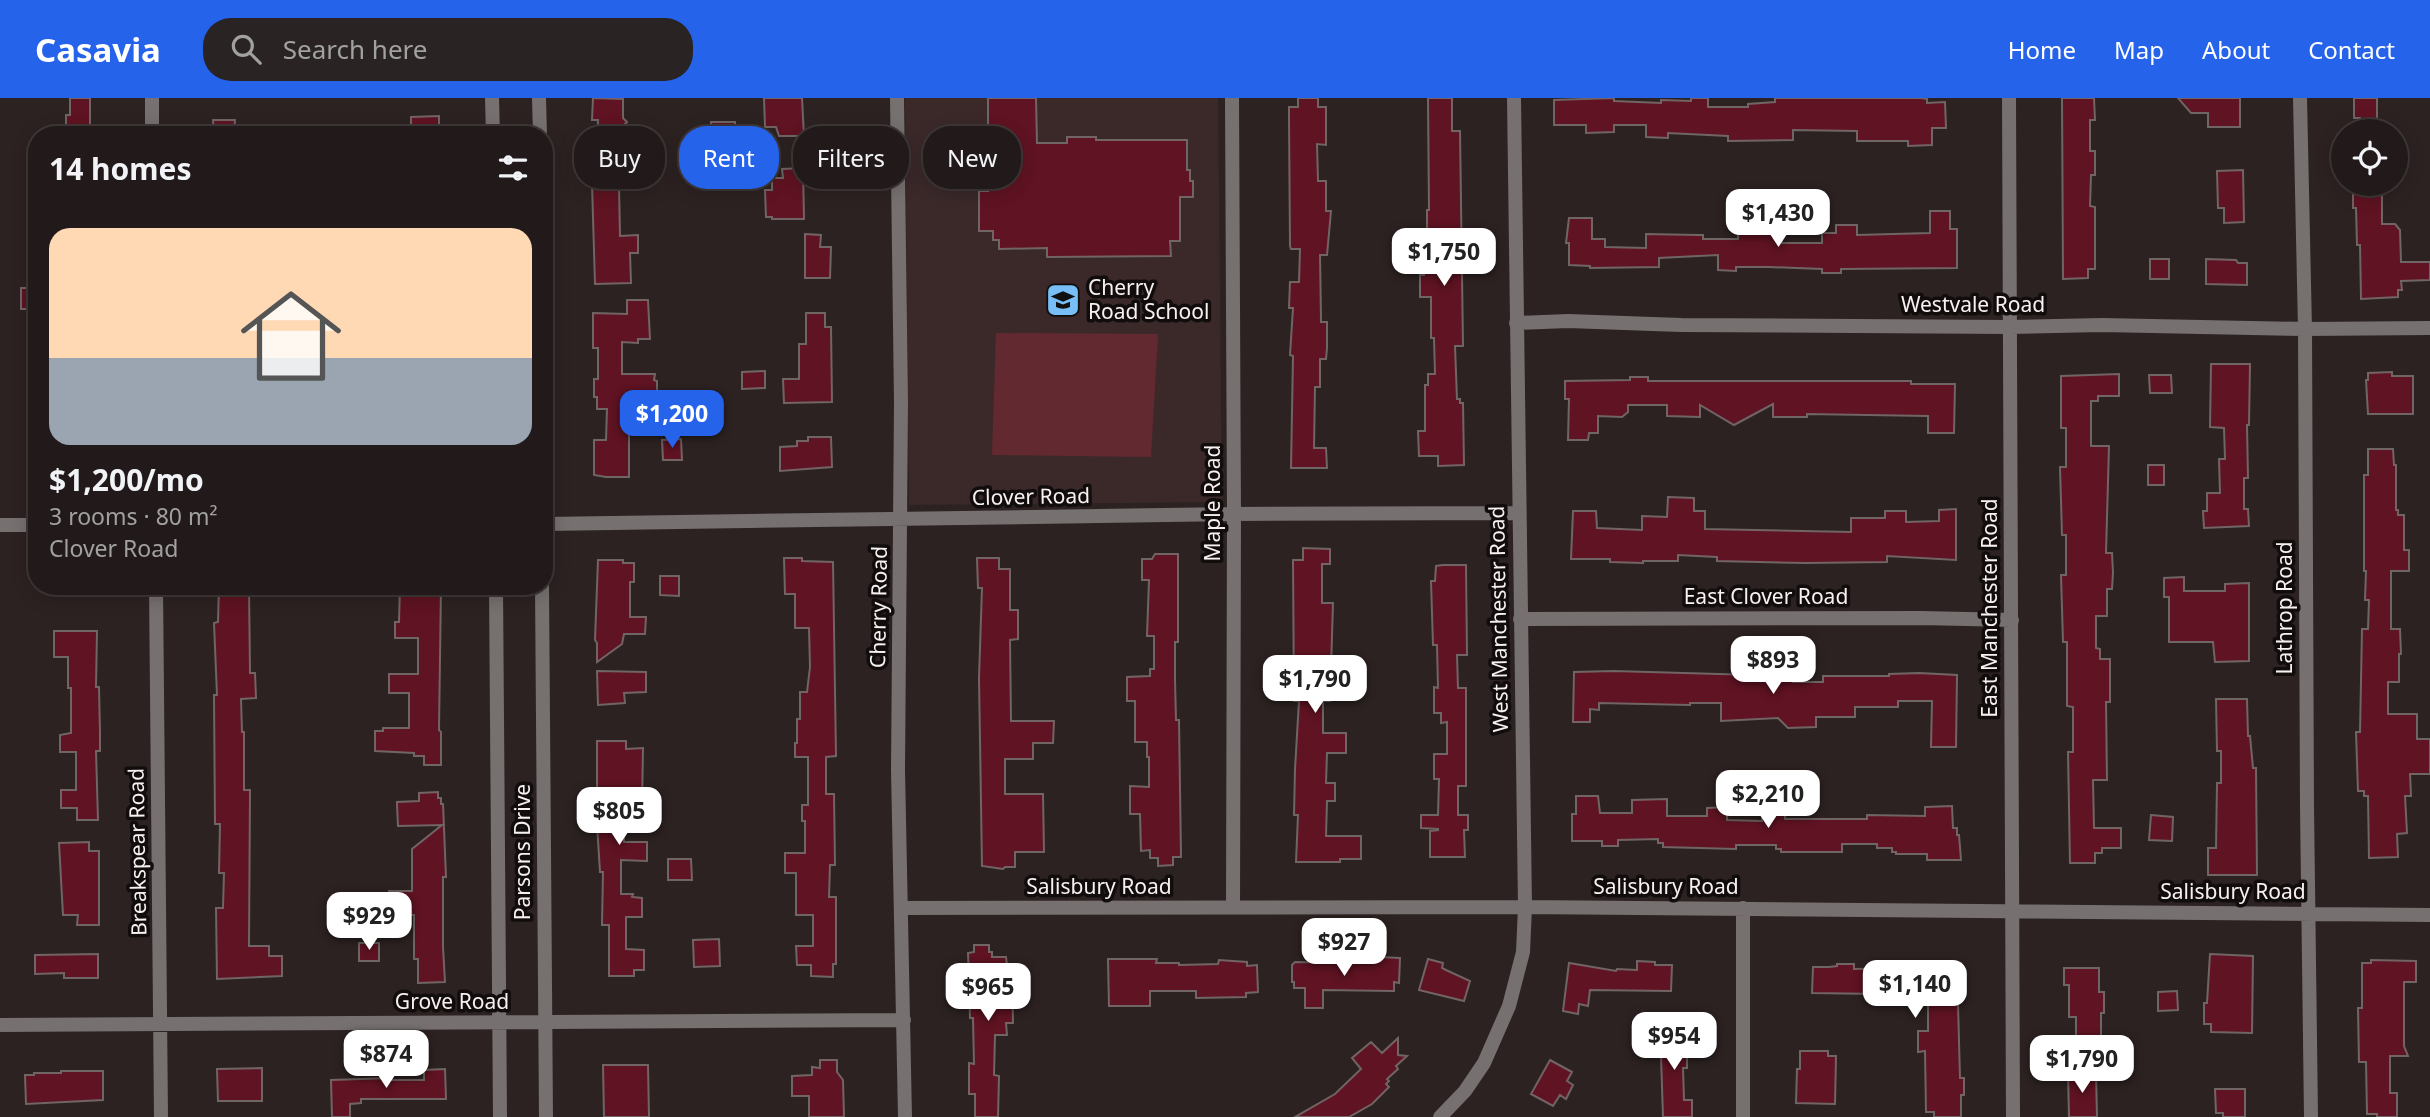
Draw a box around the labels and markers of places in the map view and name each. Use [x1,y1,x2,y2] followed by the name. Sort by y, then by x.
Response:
[1721,190,1835,249] pin: $1,430
[1387,228,1501,288] pin: $1,750
[1088,273,1209,325] place label: Cherry Road School
[1044,281,1082,319] school or university icon: Cherry Road School
[615,390,729,450] pin: $1,200
[1732,636,1814,696] pin: $893
[1258,656,1372,715] pin: $1,790
[1711,770,1825,830] pin: $2,210
[578,788,660,847] pin: $805
[328,892,410,952] pin: $929
[1303,918,1385,978] pin: $927
[1858,960,1972,1020] pin: $1,140
[947,964,1029,1023] pin: $965
[1633,1012,1715,1072] pin: $954
[345,1030,427,1090] pin: $874
[2025,1035,2139,1095] pin: $1,790

